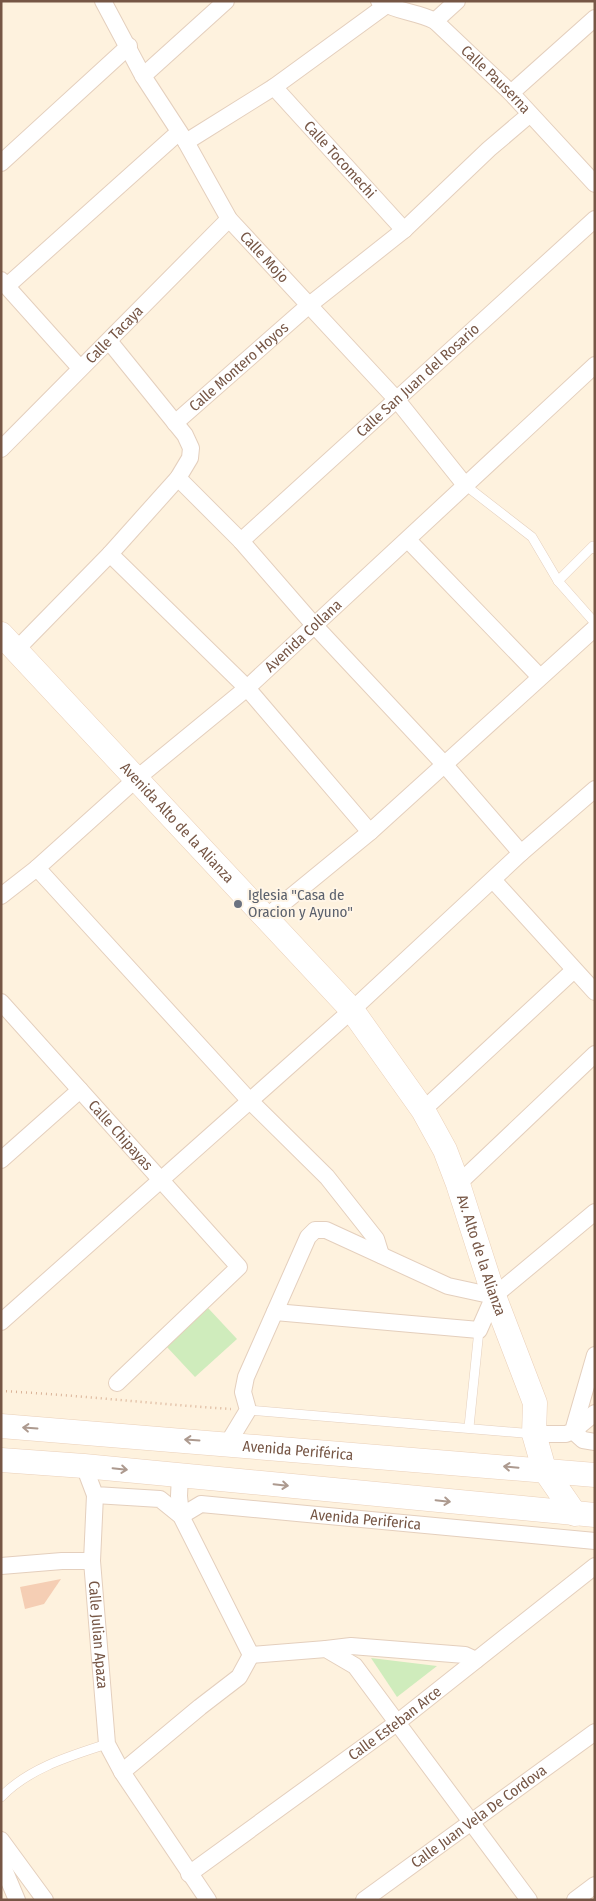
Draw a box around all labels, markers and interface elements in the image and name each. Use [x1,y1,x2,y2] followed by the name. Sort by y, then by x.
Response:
[457,41,534,117] street label: Calle Pauserna
[300,117,380,202] street label: Calle Tocomechi
[236,228,293,287] street label: Calle Mojo
[82,302,147,367] street label: Calle Tacaya
[185,318,292,415] street label: Calle Montero Hoyos
[353,320,483,441] street label: Calle San Juan del Rosario
[261,596,345,676] street label: Avenida Collana
[116,759,238,887] street label: Avenida Alto de la Alianza
[248,886,353,921] place label: Iglesia "Casa de Oracion y Ayuno"
[232,898,244,910] marker: Iglesia "Casa de Oracion y Ayuno"
[85,1096,157,1174] street label: Calle Chipayas
[453,1192,510,1318] street label: Av. Alto de la Alianza
[23,1423,39,1433] one-way arrow
[185,1436,201,1445] one-way arrow
[242,1437,354,1464] street label: Avenida Periférica
[504,1462,520,1471] one-way arrow
[111,1464,127,1474] one-way arrow
[273,1480,289,1490] one-way arrow
[435,1496,451,1506] one-way arrow
[310,1505,422,1534] street label: Avenida Periferica
[85,1580,111,1689] street label: Calle Julian Apaza
[345,1682,445,1764] street label: Calle Esteban Arce
[408,1761,550,1872] street label: Calle Juan Vela De Cordova

